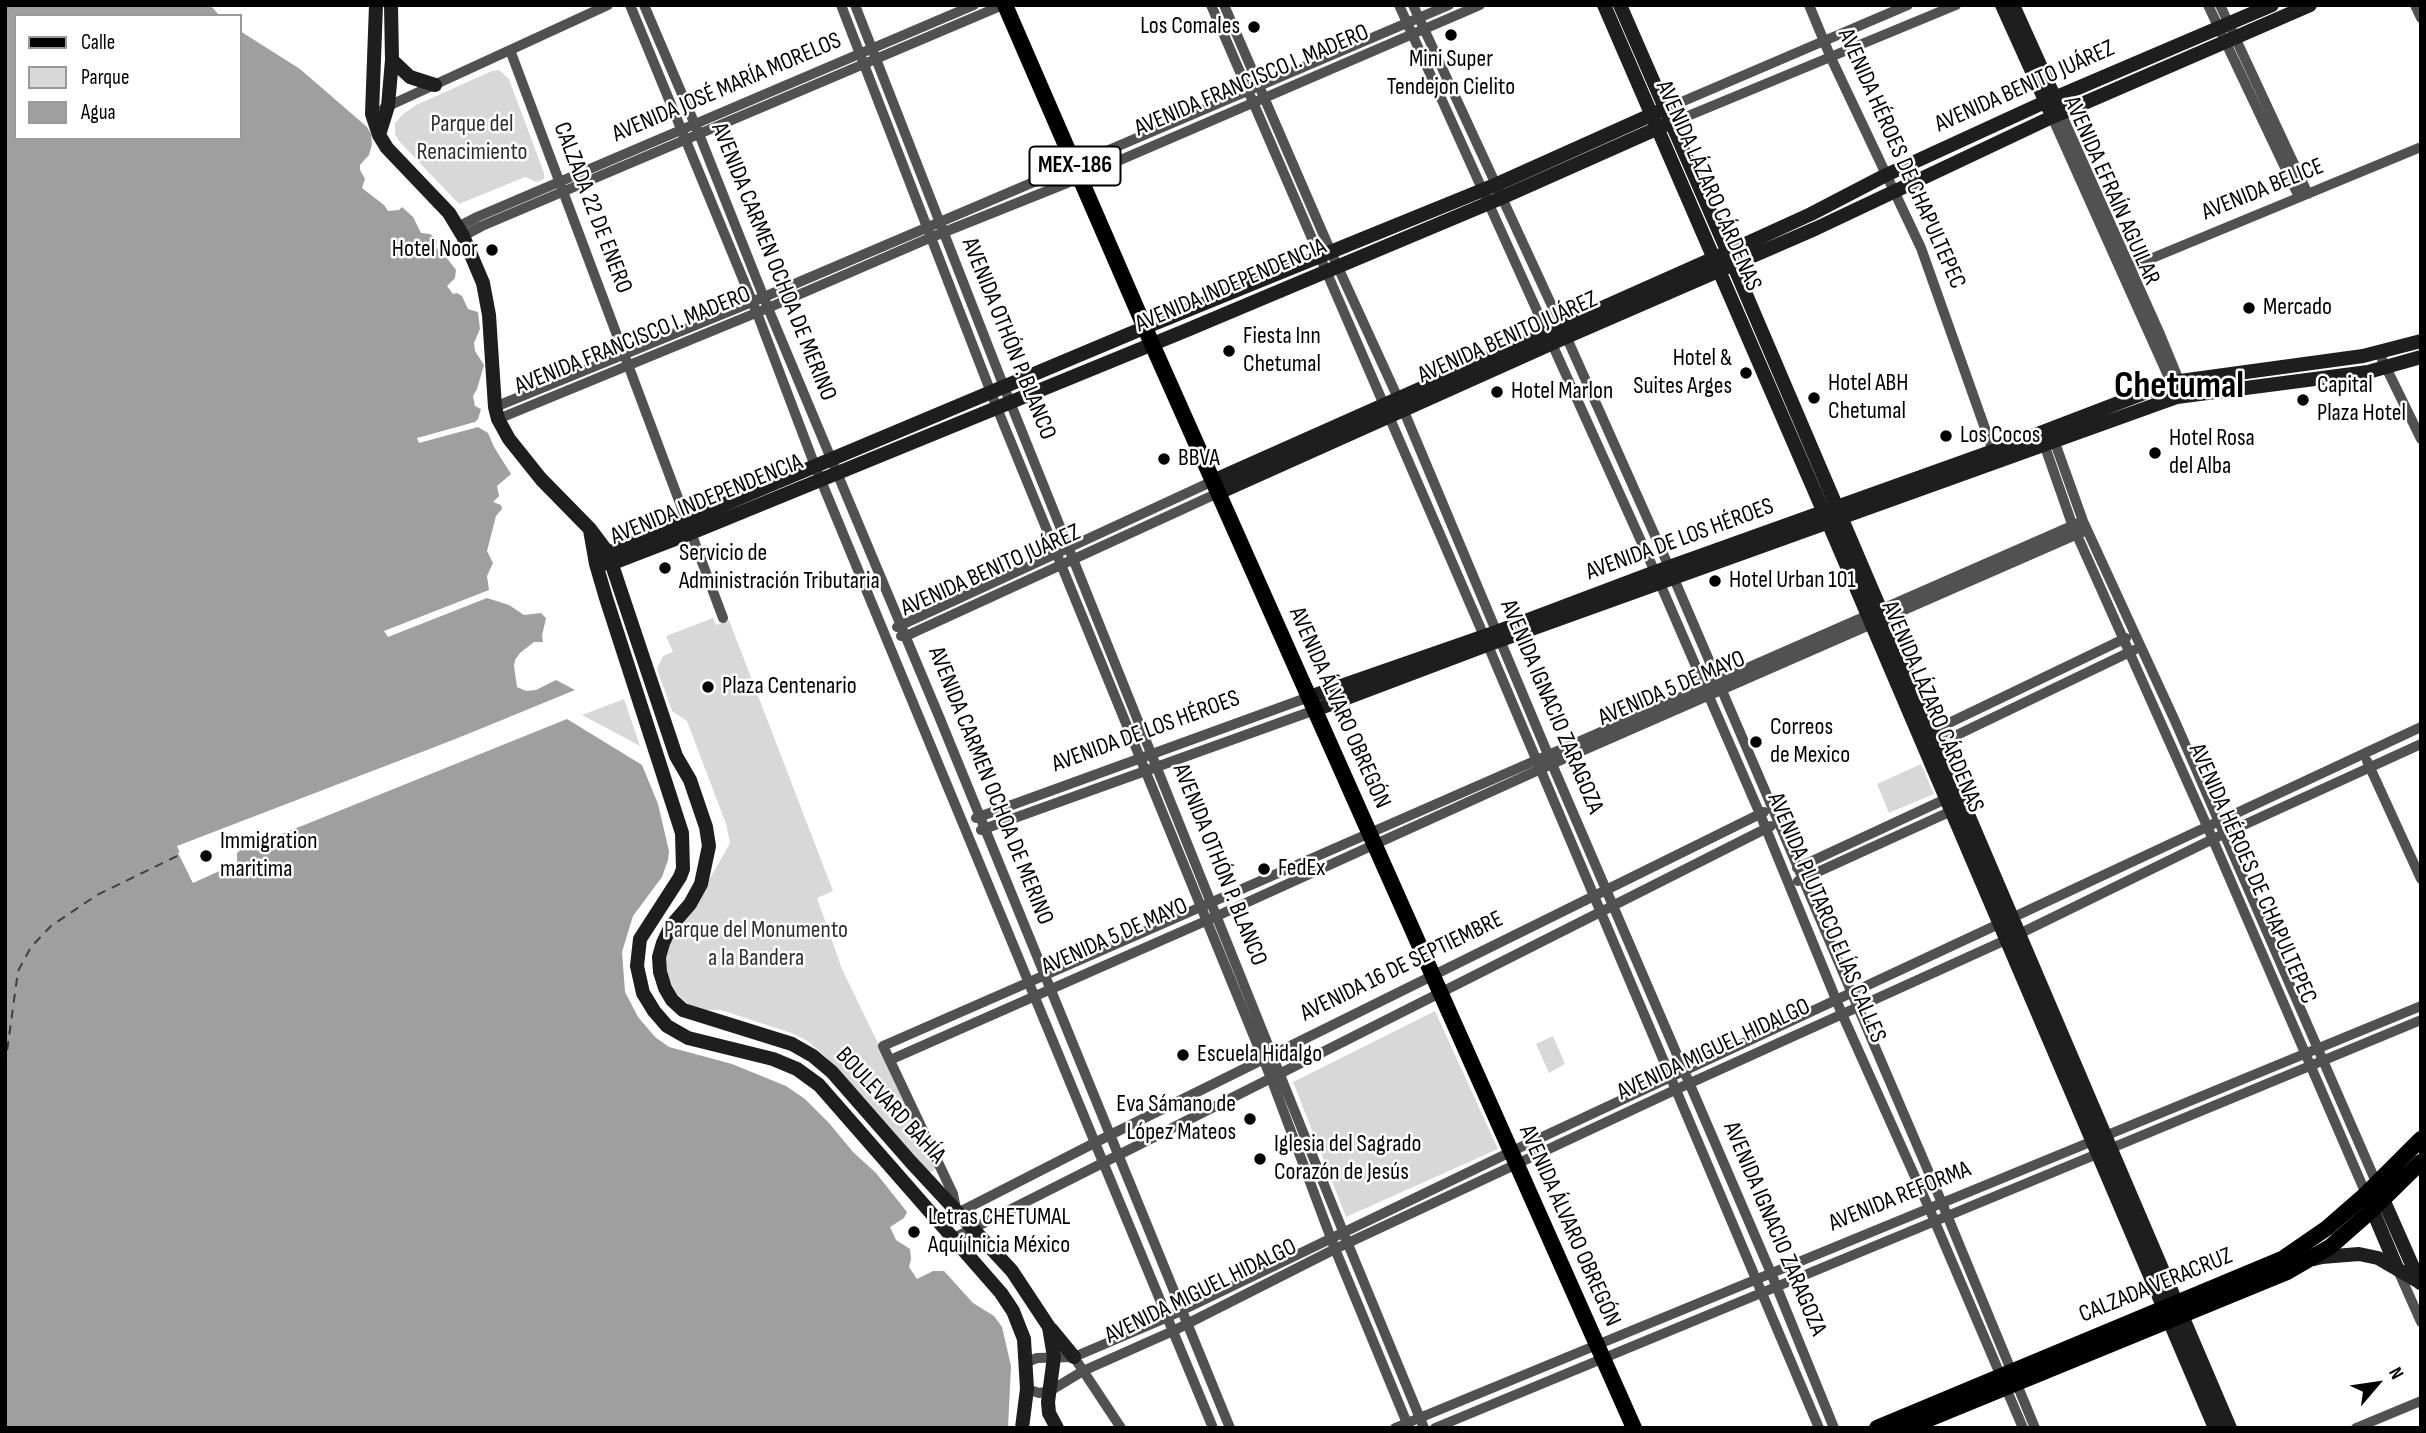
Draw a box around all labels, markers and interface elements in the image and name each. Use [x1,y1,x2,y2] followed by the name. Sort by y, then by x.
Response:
[1140,13,1240,41] place label: Los Comales
[14,14,242,140] legend
[1130,19,1374,143] street label: AVENIDA FRANCISCO I. MADERO
[1246,19,1262,35] marker: Los Comales
[1831,24,1971,294] street label: AVENIDA HÉROES DE CHAPULTEPEC
[608,27,846,149] street label: AVENIDA JOSÉ MARÍA MORELOS
[1443,27,1459,43] marker: Mini Super Tendejon Cielito
[81,30,115,55] text: Calle
[1931,35,2119,139] street label: AVENIDA BENITO JUÁREZ
[1387,46,1515,102] place label: Mini Super Tendejon Cielito
[81,65,129,90] text: Parque
[1649,76,1767,296] street label: AVENIDA LÁZARO CÁRDENAS
[2056,92,2166,290] street label: AVENIDA EFRAÍN AGUILAR
[81,100,116,125] text: Agua
[416,111,528,167] park label: Parque del Renacimiento
[546,119,638,297] street label: CALZADA 22 DE ENERO
[704,119,842,405] street label: AVENIDA CARMEN OCHOA DE MERINO
[1030,146,1120,186] road number: MEX-186
[2198,153,2328,227] street label: AVENIDA BELICE
[1131,233,1331,339] street label: AVENIDA INDEPENDENCIA
[954,234,1062,444] street label: AVENIDA OTHÓN P. BLANCO
[392,236,478,264] place label: Hotel Noor
[484,242,500,258] marker: Hotel Noor
[511,280,755,402] street label: AVENIDA FRANCISCO I. MADERO
[1414,286,1602,390] street label: AVENIDA BENITO JUÁREZ
[2263,294,2332,322] place label: Mercado
[2241,300,2257,316] marker: Mercado
[1243,323,1321,379] place label: Fiesta Inn Chetumal
[1221,343,1237,359] marker: Fiesta Inn Chetumal
[1633,345,1732,401] place label: Hotel & Suites Arges
[2114,364,2244,410] district label: Chetumal
[1738,365,1754,381] marker: Hotel & Suites Arges
[1828,370,1908,426] place label: Hotel ABH Chetumal
[2317,372,2406,428] place label: Capital Plaza Hotel
[1511,378,1613,406] place label: Hotel Marlon
[1489,384,1505,400] marker: Hotel Marlon
[1806,390,1822,406] marker: Hotel ABH Chetumal
[2295,392,2311,408] marker: Capital Plaza Hotel
[1960,422,2040,450] place label: Los Cocos
[2169,425,2255,481] place label: Hotel Rosa del Alba
[1938,428,1954,444] marker: Los Cocos
[1178,445,1220,473] place label: BBVA
[2147,445,2163,461] marker: Hotel Rosa del Alba
[607,448,807,552] street label: AVENIDA INDEPENDENCIA
[1156,451,1172,467] marker: BBVA
[1582,493,1778,587] street label: AVENIDA DE LOS HÉROES
[897,519,1085,623] street label: AVENIDA BENITO JUÁREZ
[679,540,880,596] place label: Servicio de Administración Tributaria
[657,560,673,576] marker: Servicio de Administración Tributaria
[1729,567,1856,595] place label: Hotel Urban 101
[1707,573,1723,589] marker: Hotel Urban 101
[1493,596,1609,818] street label: AVENIDA IGNACIO ZARAGOZA
[1874,597,1990,817] street label: AVENIDA LÁZARO CÁRDENAS
[1282,603,1396,813] street label: AVENIDA ÁLVARO OBREGÓN
[921,643,1059,929] street label: AVENIDA CARMEN OCHOA DE MERINO
[1594,645,1750,733] street label: AVENIDA 5 DE MAYO
[722,673,857,701] place label: Plaza Centenario
[700,679,716,695] marker: Plaza Centenario
[1048,685,1244,779] street label: AVENIDA DE LOS HÉROES
[1770,714,1850,770] place label: Correos de Mexico
[1748,734,1764,750] marker: Correos de Mexico
[2182,739,2322,1009] street label: AVENIDA HÉROES DE CHAPULTEPEC
[1165,760,1273,970] street label: AVENIDA OTHÓN P. BLANCO
[1760,789,1892,1047] street label: AVENIDA PLUTARCO ELÍAS CALLES
[220,828,317,884] place label: Immigration maritima
[198,848,214,864] marker: Immigration maritima
[1278,855,1325,883] place label: FedEx
[1256,861,1272,877] marker: FedEx
[1038,892,1192,982] street label: AVENIDA 5 DE MAYO
[1296,905,1508,1029] street label: AVENIDA 16 DE SEPTIEMBRE
[664,917,848,973] park label: Parque del Monumento a la Bandera
[1613,993,1815,1107] street label: AVENIDA MIGUEL HIDALGO
[1197,1041,1322,1069] place label: Escuela Hidalgo
[829,1042,951,1170] street label: BOULEVARD BAHÍA
[1175,1047,1191,1063] marker: Escuela Hidalgo
[1116,1091,1236,1147] place label: Eva Sámano de López Mateos
[1242,1111,1258,1127] marker: Eva Sámano de López Mateos
[1716,1118,1832,1340] street label: AVENIDA IGNACIO ZARAGOZA
[1512,1121,1626,1331] street label: AVENIDA ÁLVARO OBREGÓN
[1274,1131,1421,1187] place label: Iglesia del Sagrado Corazón de Jesús
[1252,1151,1268,1167] marker: Iglesia del Sagrado Corazón de Jesús
[1825,1155,1975,1239] street label: AVENIDA REFORMA
[928,1204,1070,1260] place label: Letras CHETUMAL Aquí Inicia México
[906,1224,922,1240] marker: Letras CHETUMAL Aquí Inicia México
[1100,1233,1302,1351] street label: AVENIDA MIGUEL HIDALGO
[2075,1242,2237,1330] street label: CALZADA VERACRUZ
[2342,1349,2412,1419] north arrow
[2383,1364,2408,1384] text: N

